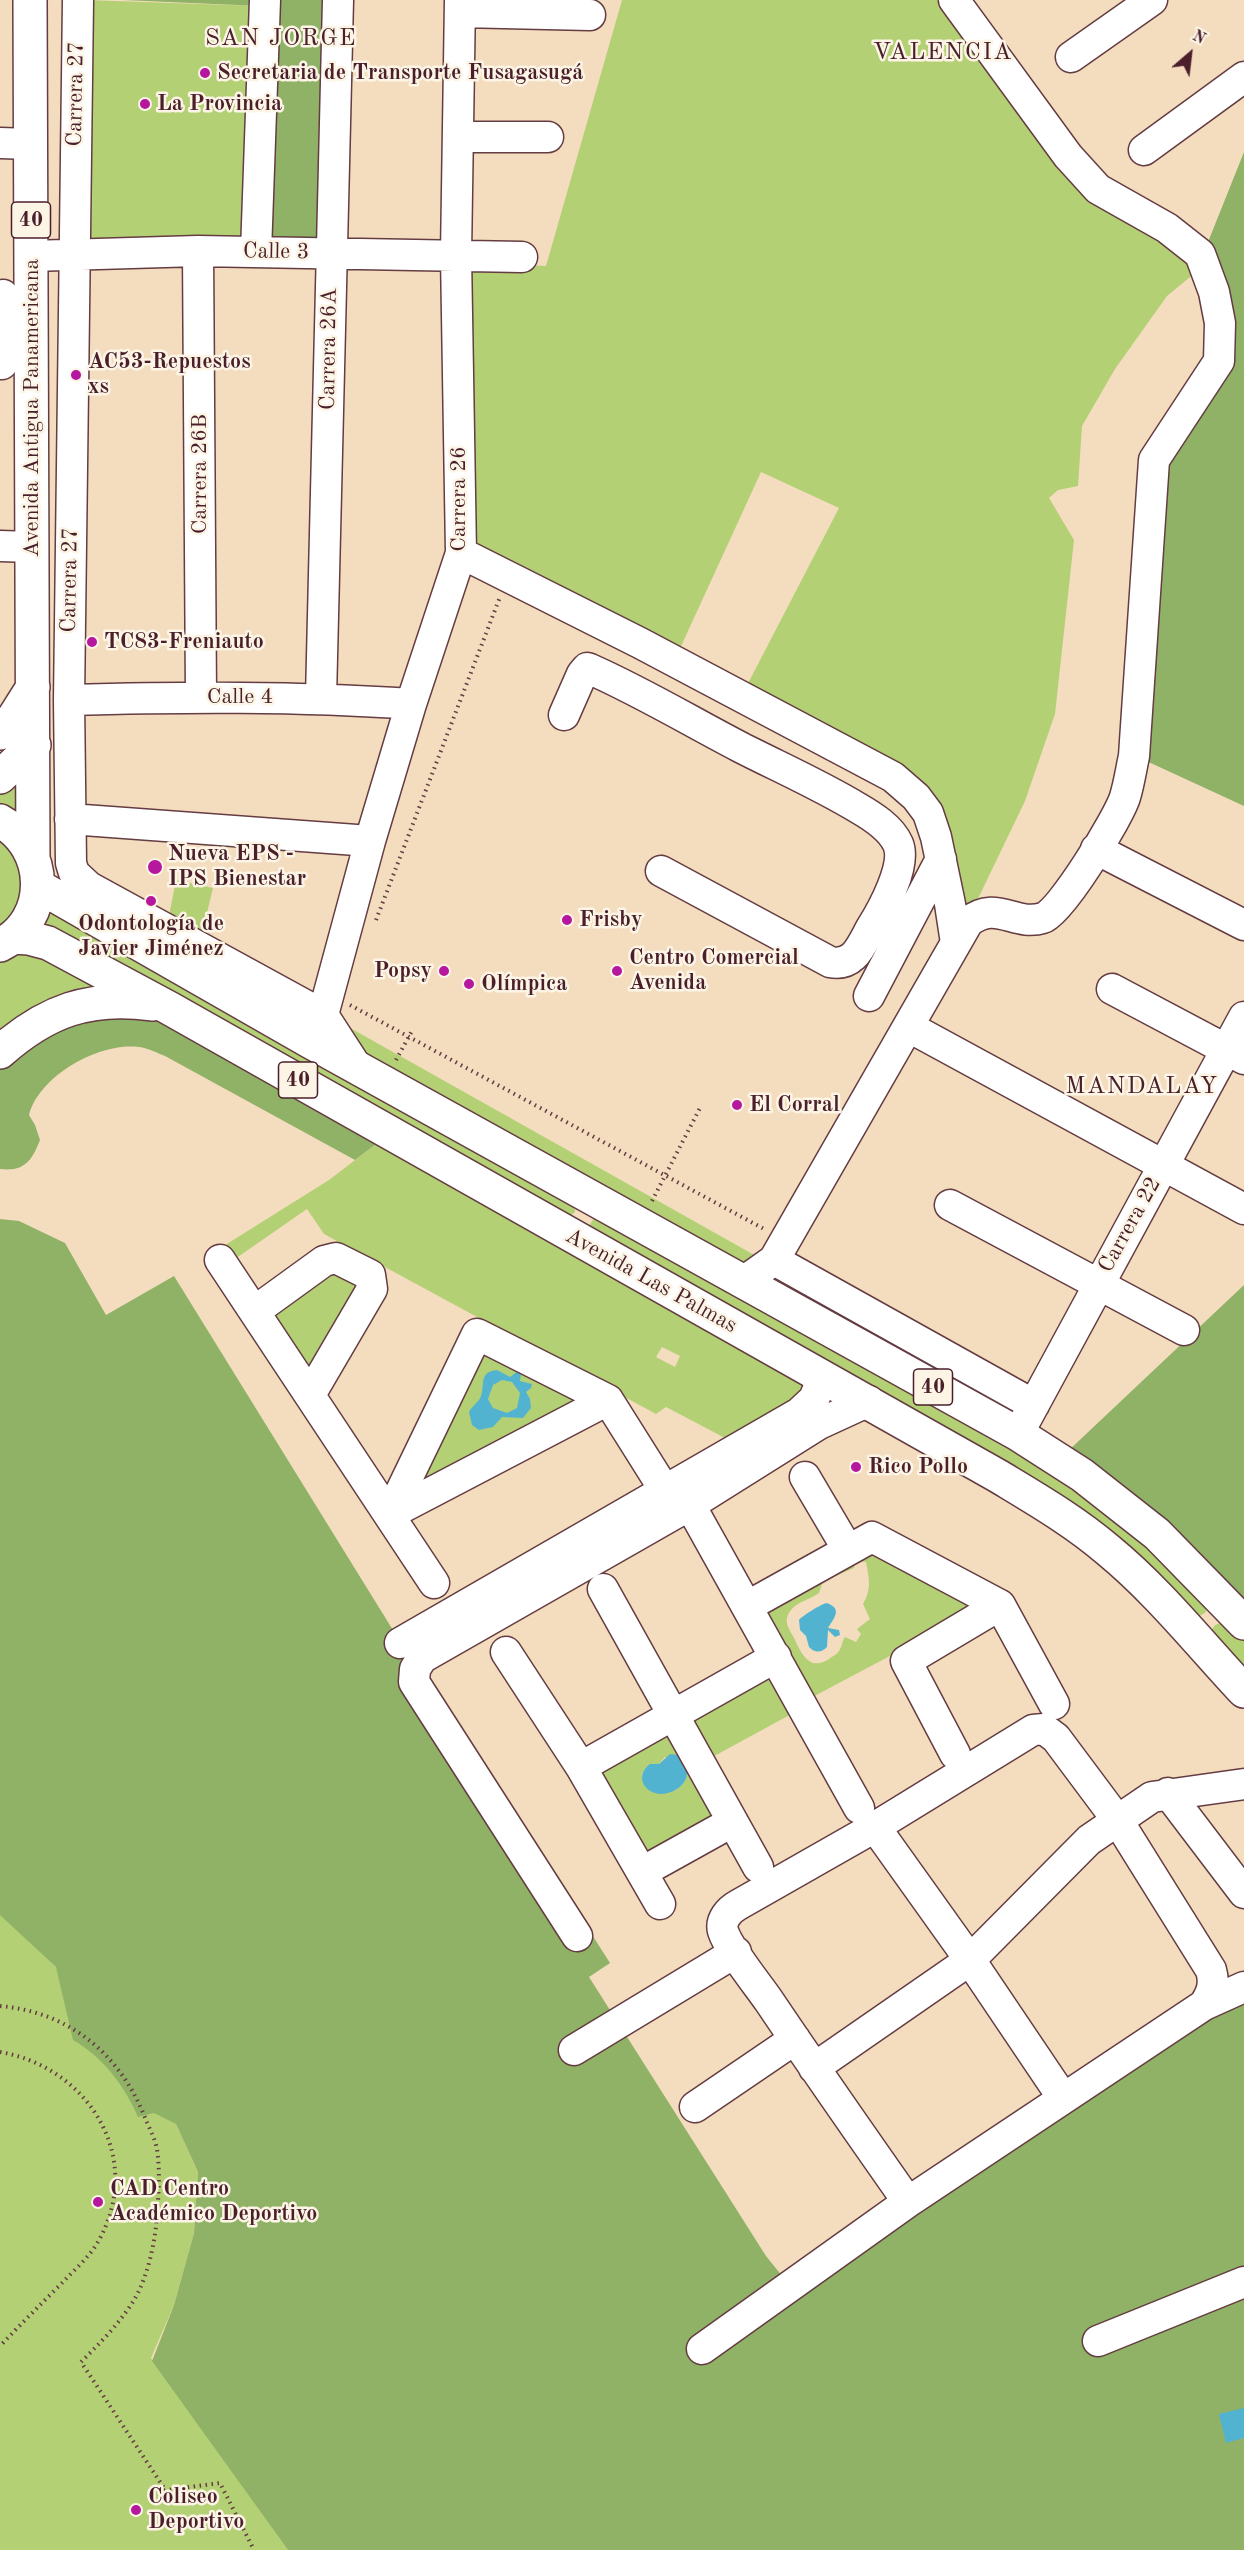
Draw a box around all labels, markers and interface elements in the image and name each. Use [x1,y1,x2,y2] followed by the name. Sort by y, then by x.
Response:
[1160,24,1220,84] north arrow
[205,25,357,53] district label: SAN JORGE
[1189,28,1208,48] text: N
[873,39,1013,67] district label: VALENCIA
[62,41,90,147] street label: Carrera 27
[217,60,583,86] place label: Secretaria de Transporte Fusagasugá
[198,66,212,80] marker: Secretaria de Transporte Fusagasugá
[157,91,282,117] place label: La Provincia
[138,97,152,111] marker: La Provincia
[12,202,51,238] road number: 40
[243,238,309,266] street label: Calle 3
[19,259,45,557] street label: Avenida Antigua Panamericana
[315,288,343,410] street label: Carrera 26A
[88,349,251,400] place label: AC53-Repuestos xs
[69,368,83,382] marker: AC53-Repuestos xs
[187,414,213,534] street label: Carrera 26B
[446,446,472,552] street label: Carrera 26
[56,527,84,633] street label: Carrera 27
[104,629,264,655] place label: TC83-Freniauto
[85,635,99,649] marker: TC83-Freniauto
[207,684,273,710] street label: Calle 4
[168,841,306,892] place label: Nueva EPS - IPS Bienestar
[146,858,164,876] marker: Nueva EPS - IPS Bienestar
[144,894,158,908] marker: Odontología de Javier Jiménez
[579,907,642,933] place label: Frisby
[78,911,224,962] place label: Odontología de Javier Jiménez
[560,913,574,927] marker: Frisby
[629,945,799,996] place label: Centro Comercial Avenida
[374,958,432,984] place label: Popsy
[437,964,451,978] marker: Popsy
[610,964,624,978] marker: Centro Comercial Avenida
[481,971,568,997] place label: Olímpica
[462,977,476,991] marker: Olímpica
[278,1062,318,1098] road number: 40
[1065,1073,1219,1101] district label: MANDALAY
[749,1092,840,1118] place label: El Corral
[730,1098,744,1112] marker: El Corral
[1093,1173,1167,1277] street label: Carrera 22
[560,1223,742,1339] street label: Avenida Las Palmas
[914,1369,952,1405] road number: 40
[868,1454,968,1480] place label: Rico Pollo
[849,1460,863,1474] marker: Rico Pollo
[110,2176,317,2228] place label: CAD Centro Académico Deportivo
[91,2195,105,2209] marker: CAD Centro Académico Deportivo
[148,2484,244,2536] place label: Coliseo Deportivo
[129,2503,143,2517] marker: Coliseo Deportivo

